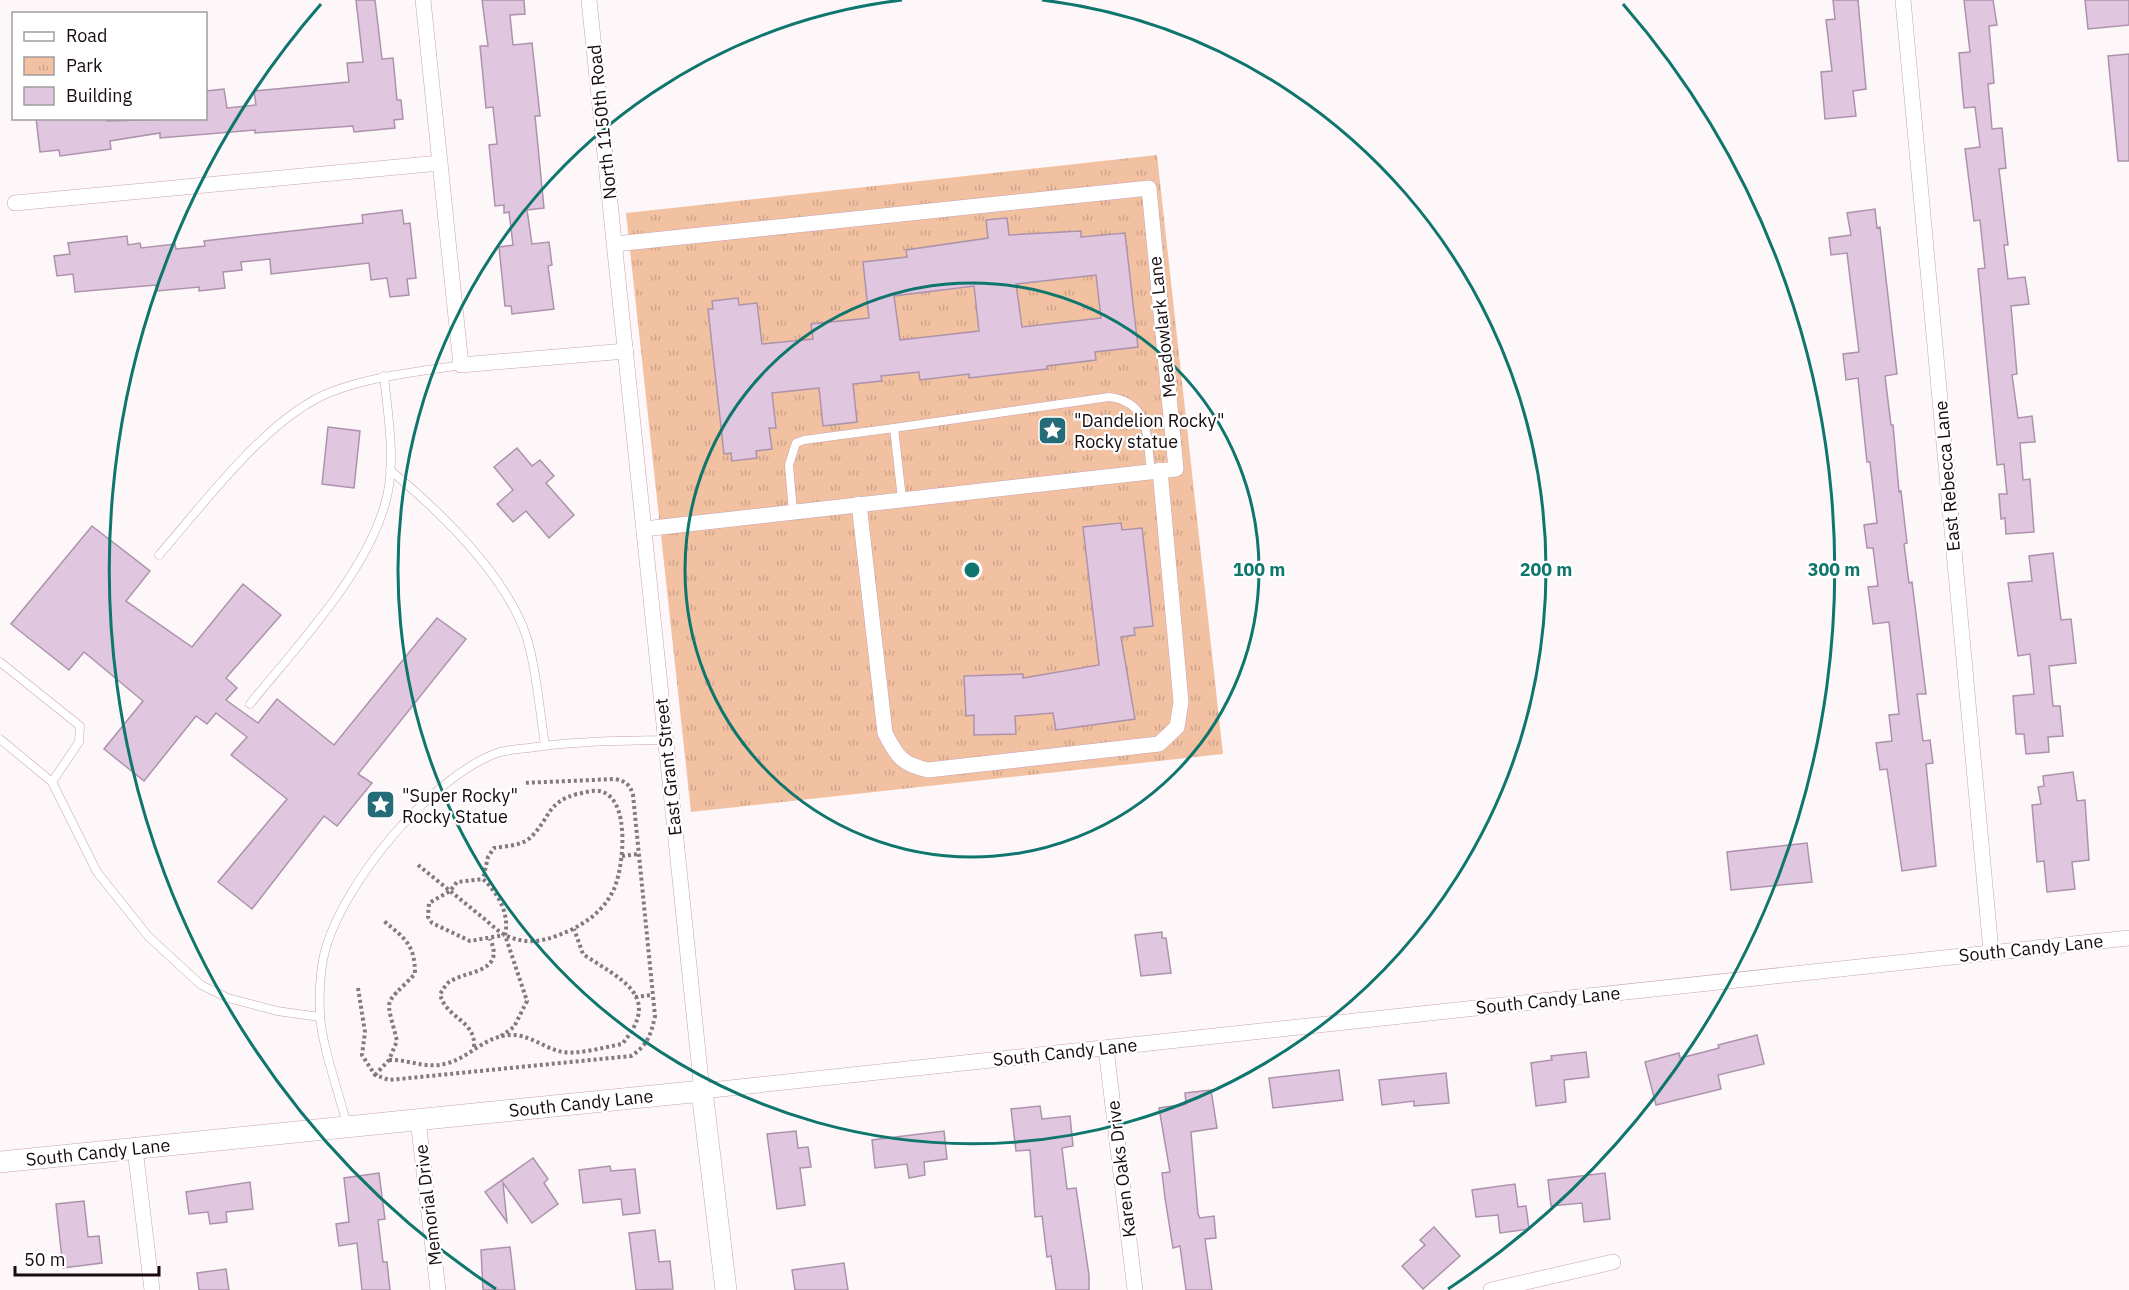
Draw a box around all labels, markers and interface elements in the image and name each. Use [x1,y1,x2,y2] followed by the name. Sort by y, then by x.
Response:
[12,12,207,120] legend
[66,24,107,47] text: Road
[582,43,622,201] street label: North 1150th Road
[66,54,103,77] text: Park
[66,84,133,107] text: Building
[1143,255,1181,399] street label: Meadowlark Lane
[1929,399,1965,552] street label: East Rebecca Lane
[1074,409,1224,453] place label: "Dandelion Rocky" Rocky statue
[1037,414,1069,446] place icon: "Dandelion Rocky" Rocky statue
[1233,558,1285,581] text: 100 m
[1520,558,1572,581] text: 200 m
[1808,558,1860,581] text: 300 m
[962,560,982,580] centre of rings
[649,697,687,837] street label: East Grant Street
[402,784,518,828] place label: "Super Rocky" Rocky Statue
[365,789,397,821] place icon: "Super Rocky" Rocky Statue
[1958,929,2104,967] street label: South Candy Lane
[1475,981,1621,1019] street label: South Candy Lane
[992,1033,1138,1071] street label: South Candy Lane
[508,1084,654,1122] street label: South Candy Lane
[1101,1099,1141,1239] street label: Karen Oaks Drive
[25,1133,171,1171] street label: South Candy Lane
[409,1143,447,1267] street label: Memorial Drive
[15,1239,159,1277] scale bar
[24,1248,66,1271] text: 50 m

